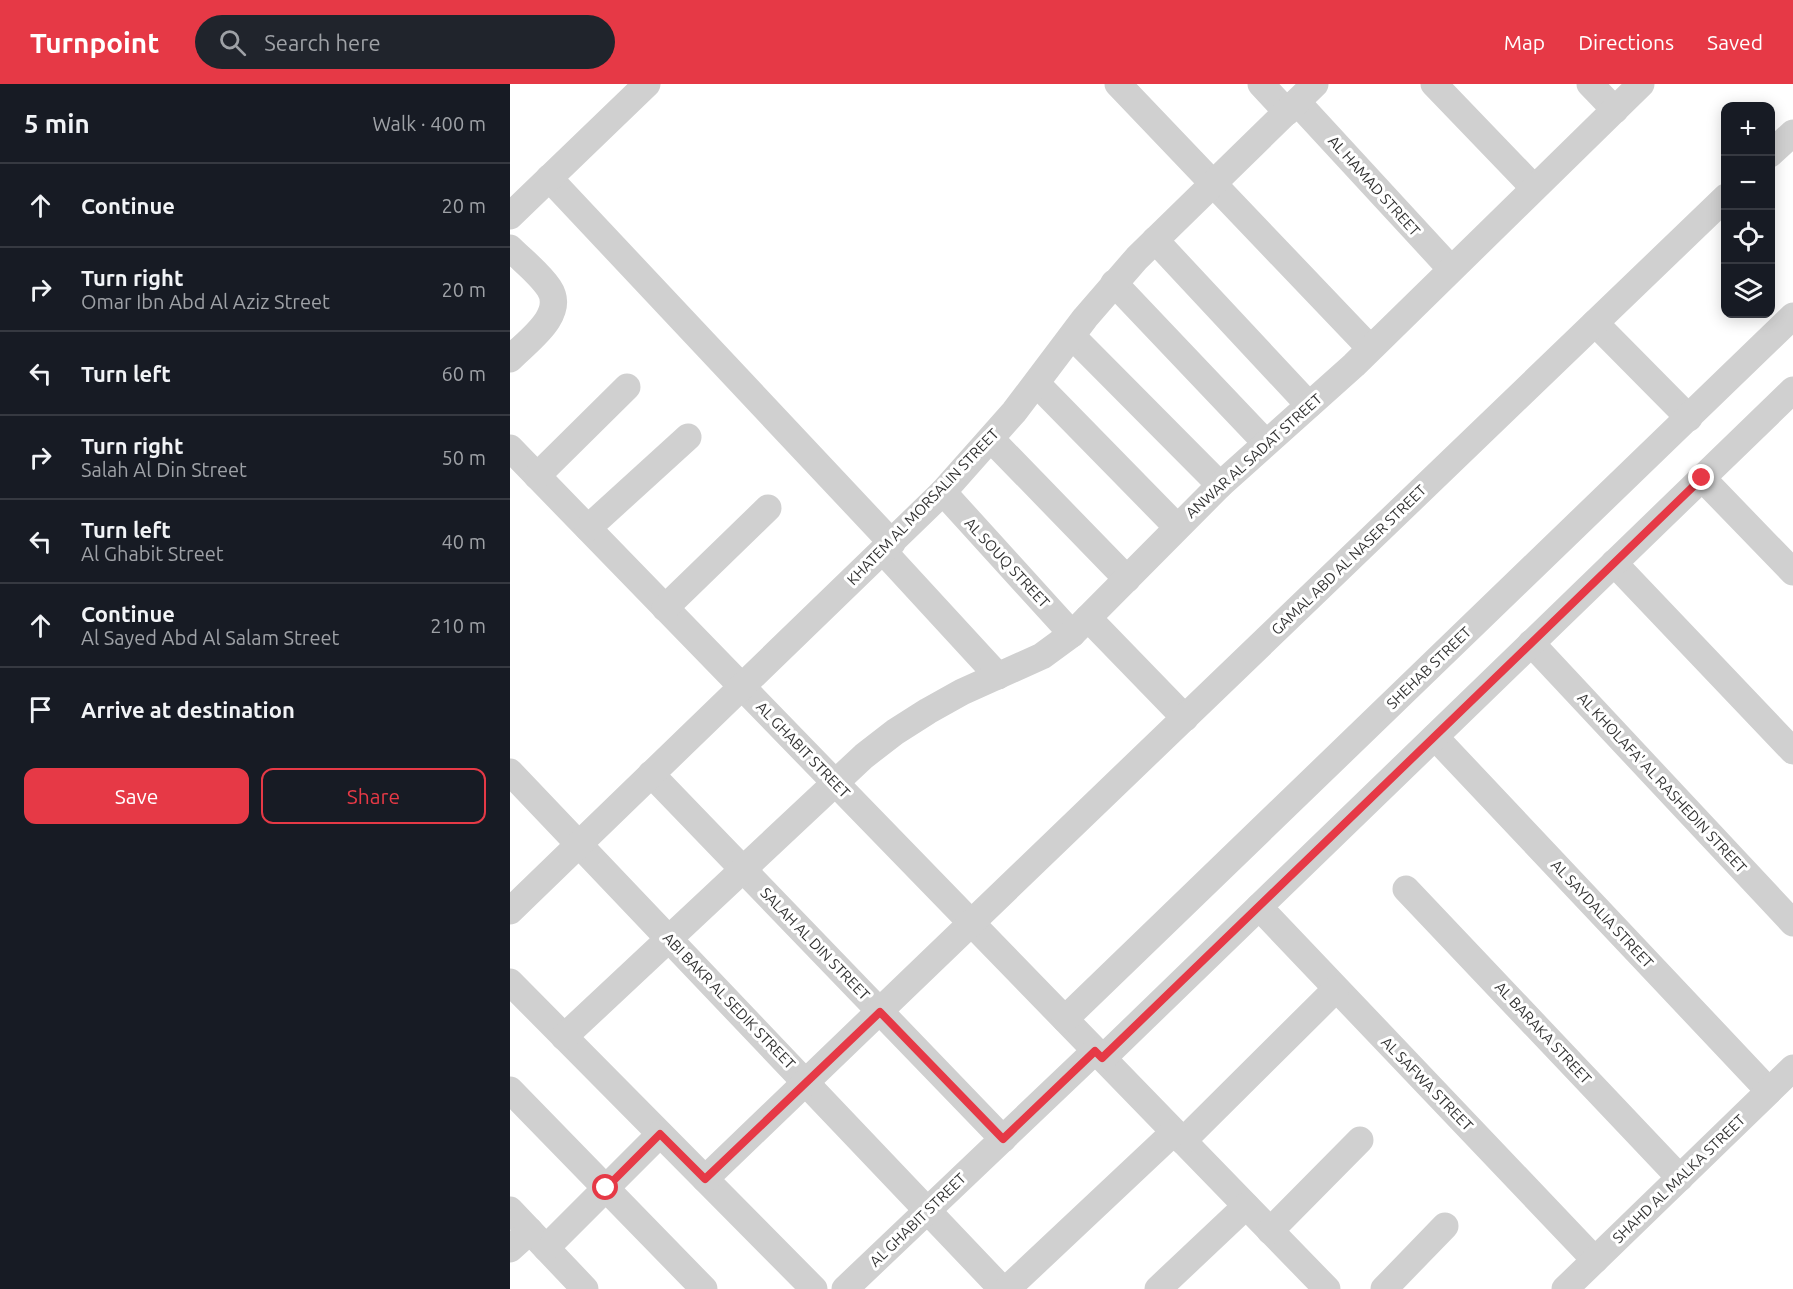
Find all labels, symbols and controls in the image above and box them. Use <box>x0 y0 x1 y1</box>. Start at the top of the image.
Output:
search box <box>195 15 615 69</box>
icon: search <box>216 26 249 59</box>
text: Turnpoint <box>30 27 159 58</box>
text: Search here <box>264 30 381 55</box>
text: Map <box>1504 30 1545 54</box>
text: Directions <box>1578 30 1674 54</box>
text: Saved <box>1707 30 1763 54</box>
map controls <box>1721 102 1775 318</box>
button: + <box>1721 102 1775 156</box>
text: 5 min <box>24 109 90 138</box>
text: Walk · 400 m <box>373 112 486 135</box>
street label: AL HAMAD STREET <box>1325 132 1424 240</box>
button: − <box>1721 156 1775 210</box>
icon: ahead <box>24 189 57 222</box>
text: Continue <box>81 193 175 218</box>
text: 20 m <box>442 194 486 217</box>
button: locate <box>1721 210 1775 264</box>
button: layers <box>1721 264 1775 318</box>
text: Turn right <box>81 265 183 290</box>
icon: right <box>24 273 57 306</box>
text: 20 m <box>442 278 486 301</box>
text: Omar Ibn Abd Al Aziz Street <box>81 290 330 313</box>
icon: left <box>24 357 57 390</box>
text: Turn left <box>81 361 171 386</box>
text: 60 m <box>442 362 486 385</box>
street label: ANWAR AL SADAT STREET <box>1182 390 1326 521</box>
street label: KHATEM AL MORSALIN STREET <box>843 425 1002 588</box>
text: Turn right <box>81 433 183 458</box>
icon: right <box>24 441 57 474</box>
text: 50 m <box>442 446 486 469</box>
text: Salah Al Din Street <box>81 458 247 481</box>
route end <box>1688 464 1714 490</box>
street label: GAMAL ABD AL NASER STREET <box>1268 481 1430 638</box>
street label: AL SOUQ STREET <box>961 514 1054 611</box>
text: Turn left <box>81 517 171 542</box>
icon: left <box>24 525 57 558</box>
text: 40 m <box>442 530 486 553</box>
text: Al Ghabit Street <box>81 542 224 565</box>
text: Continue <box>81 601 175 626</box>
icon: ahead <box>24 609 57 642</box>
text: 210 m <box>430 614 486 637</box>
street label: SHEHAB STREET <box>1383 623 1475 712</box>
text: Al Sayed Abd Al Salam Street <box>81 626 339 649</box>
street label: AL KHOLAFA' AL RASHEDIN STREET <box>1574 689 1751 877</box>
icon: arrive <box>24 693 57 726</box>
text: Arrive at destination <box>81 697 295 722</box>
street label: AL GHABIT STREET <box>753 698 854 802</box>
button: Save <box>24 768 249 824</box>
button: Share <box>261 768 486 824</box>
street label: AL SAYDALIA STREET <box>1548 856 1657 972</box>
street label: SALAH AL DIN STREET <box>757 884 874 1004</box>
street label: ABI BAKR AL SEDIK STREET <box>660 929 799 1073</box>
street label: AL BARAKA STREET <box>1492 978 1595 1088</box>
street label: AL SAFWA STREET <box>1378 1033 1477 1135</box>
street label: SHAHD AL MALKA STREET <box>1609 1110 1749 1246</box>
street label: AL GHABIT STREET <box>866 1169 970 1270</box>
route start <box>592 1174 618 1200</box>

